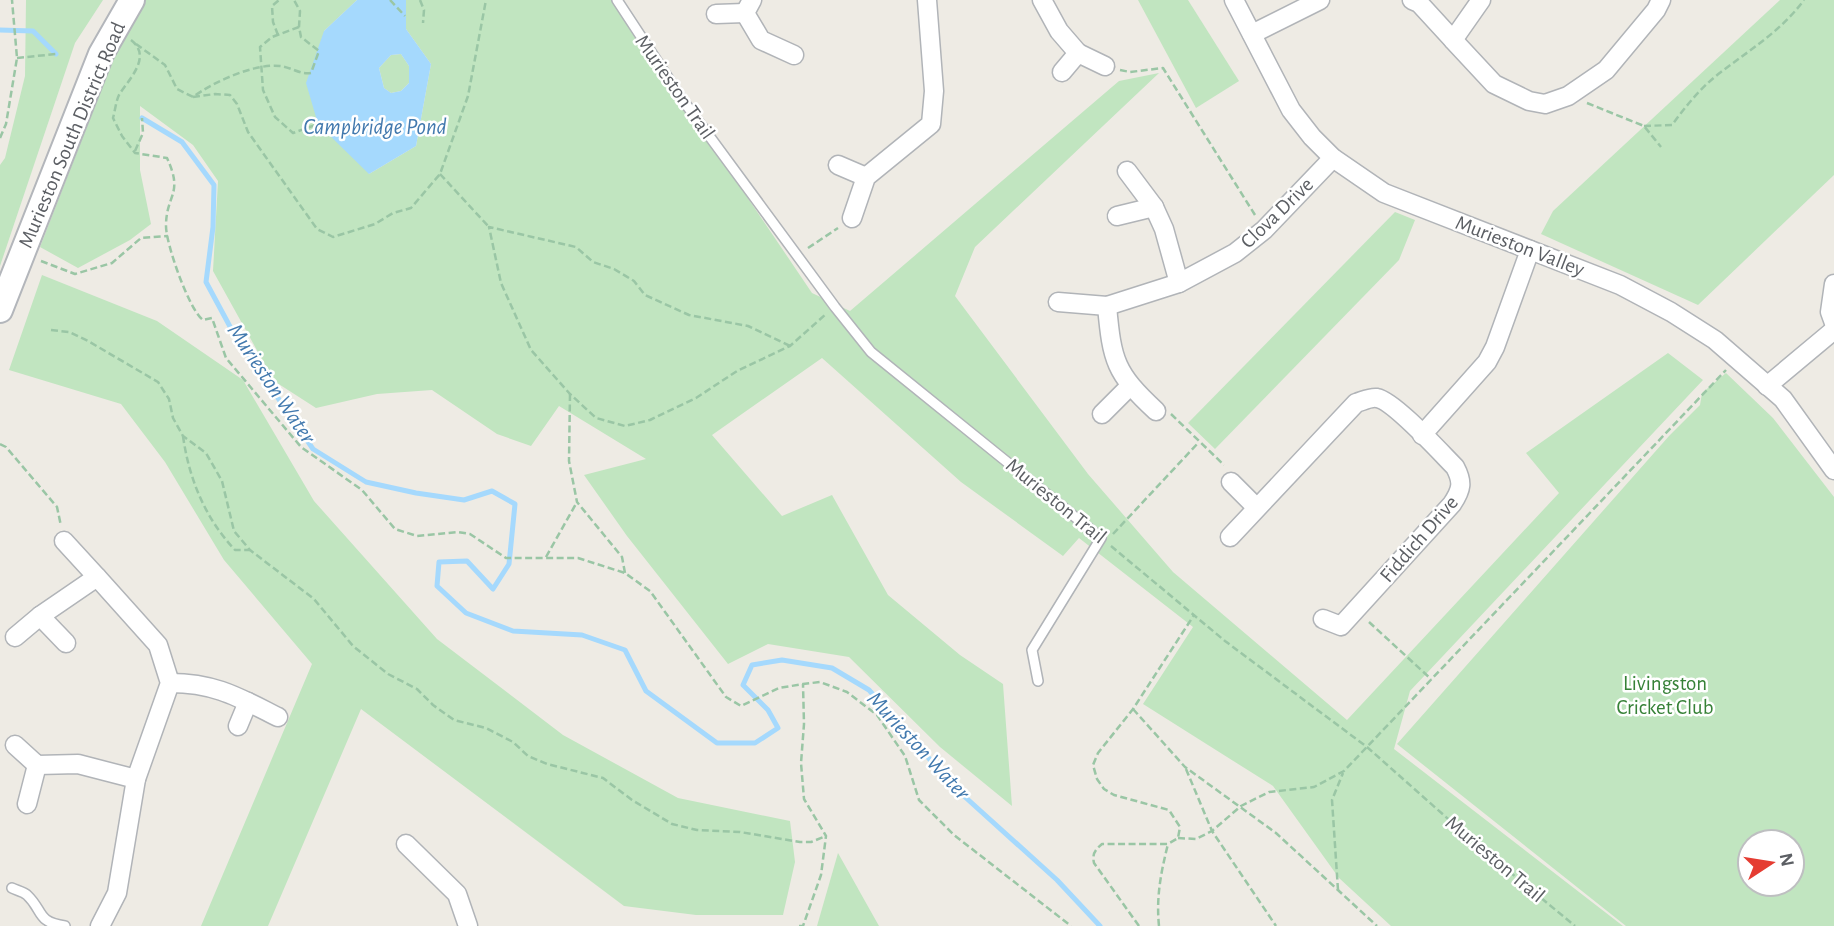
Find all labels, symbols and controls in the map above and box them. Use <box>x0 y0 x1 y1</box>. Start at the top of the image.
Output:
street label: Murieston South District Road <box>15 19 129 251</box>
street label: Murieston Trail <box>631 31 719 143</box>
water label: Campbridge Pond <box>303 116 447 139</box>
street label: Clova Drive <box>1237 174 1317 252</box>
street label: Murieston Valley <box>1453 212 1587 280</box>
water label: Murieston Water <box>223 320 320 448</box>
street label: Murieston Trail <box>1002 454 1110 548</box>
street label: Fiddich Drive <box>1376 492 1462 586</box>
park label: Livingston Cricket Club <box>1616 673 1714 718</box>
water label: Murieston Water <box>862 687 974 805</box>
street label: Murieston Trail <box>1441 812 1549 906</box>
north arrow <box>1736 828 1806 898</box>
text: N <box>1775 851 1797 868</box>

